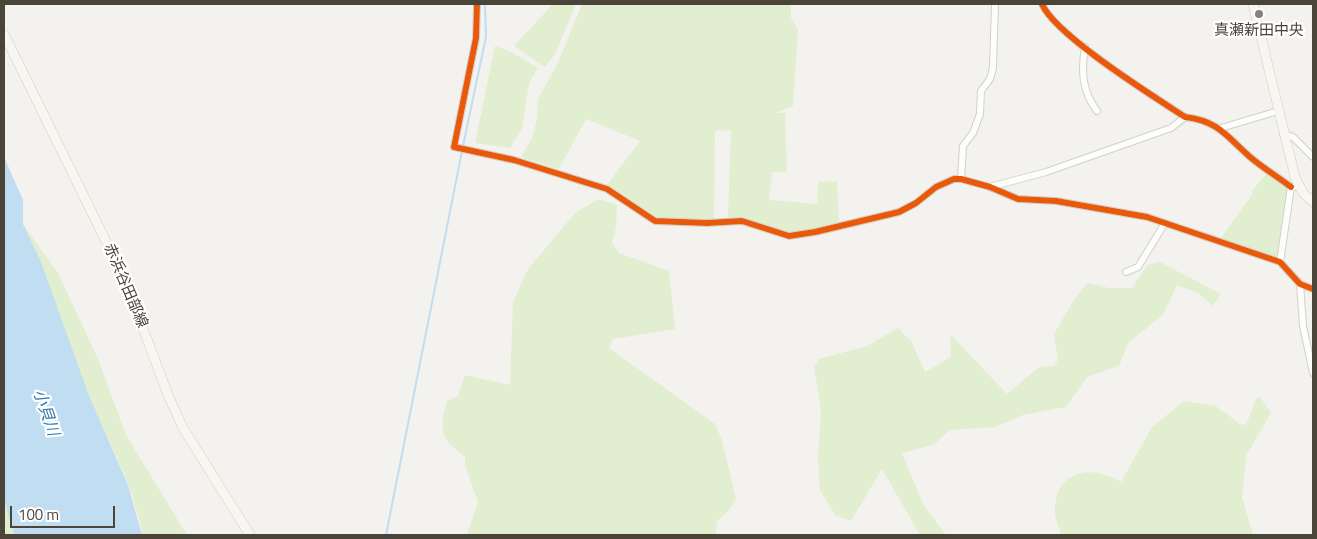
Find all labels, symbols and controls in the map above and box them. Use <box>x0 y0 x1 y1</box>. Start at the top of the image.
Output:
marker: 真瀬新田中央 <box>1253 8 1265 20</box>
place label: 真瀬新田中央 <box>1214 22 1304 40</box>
street label: 赤浜谷田部線 <box>99 241 151 331</box>
water label: 小貝川 <box>28 387 62 439</box>
scale bar <box>12 496 118 528</box>
text: 100 m <box>18 503 59 526</box>

